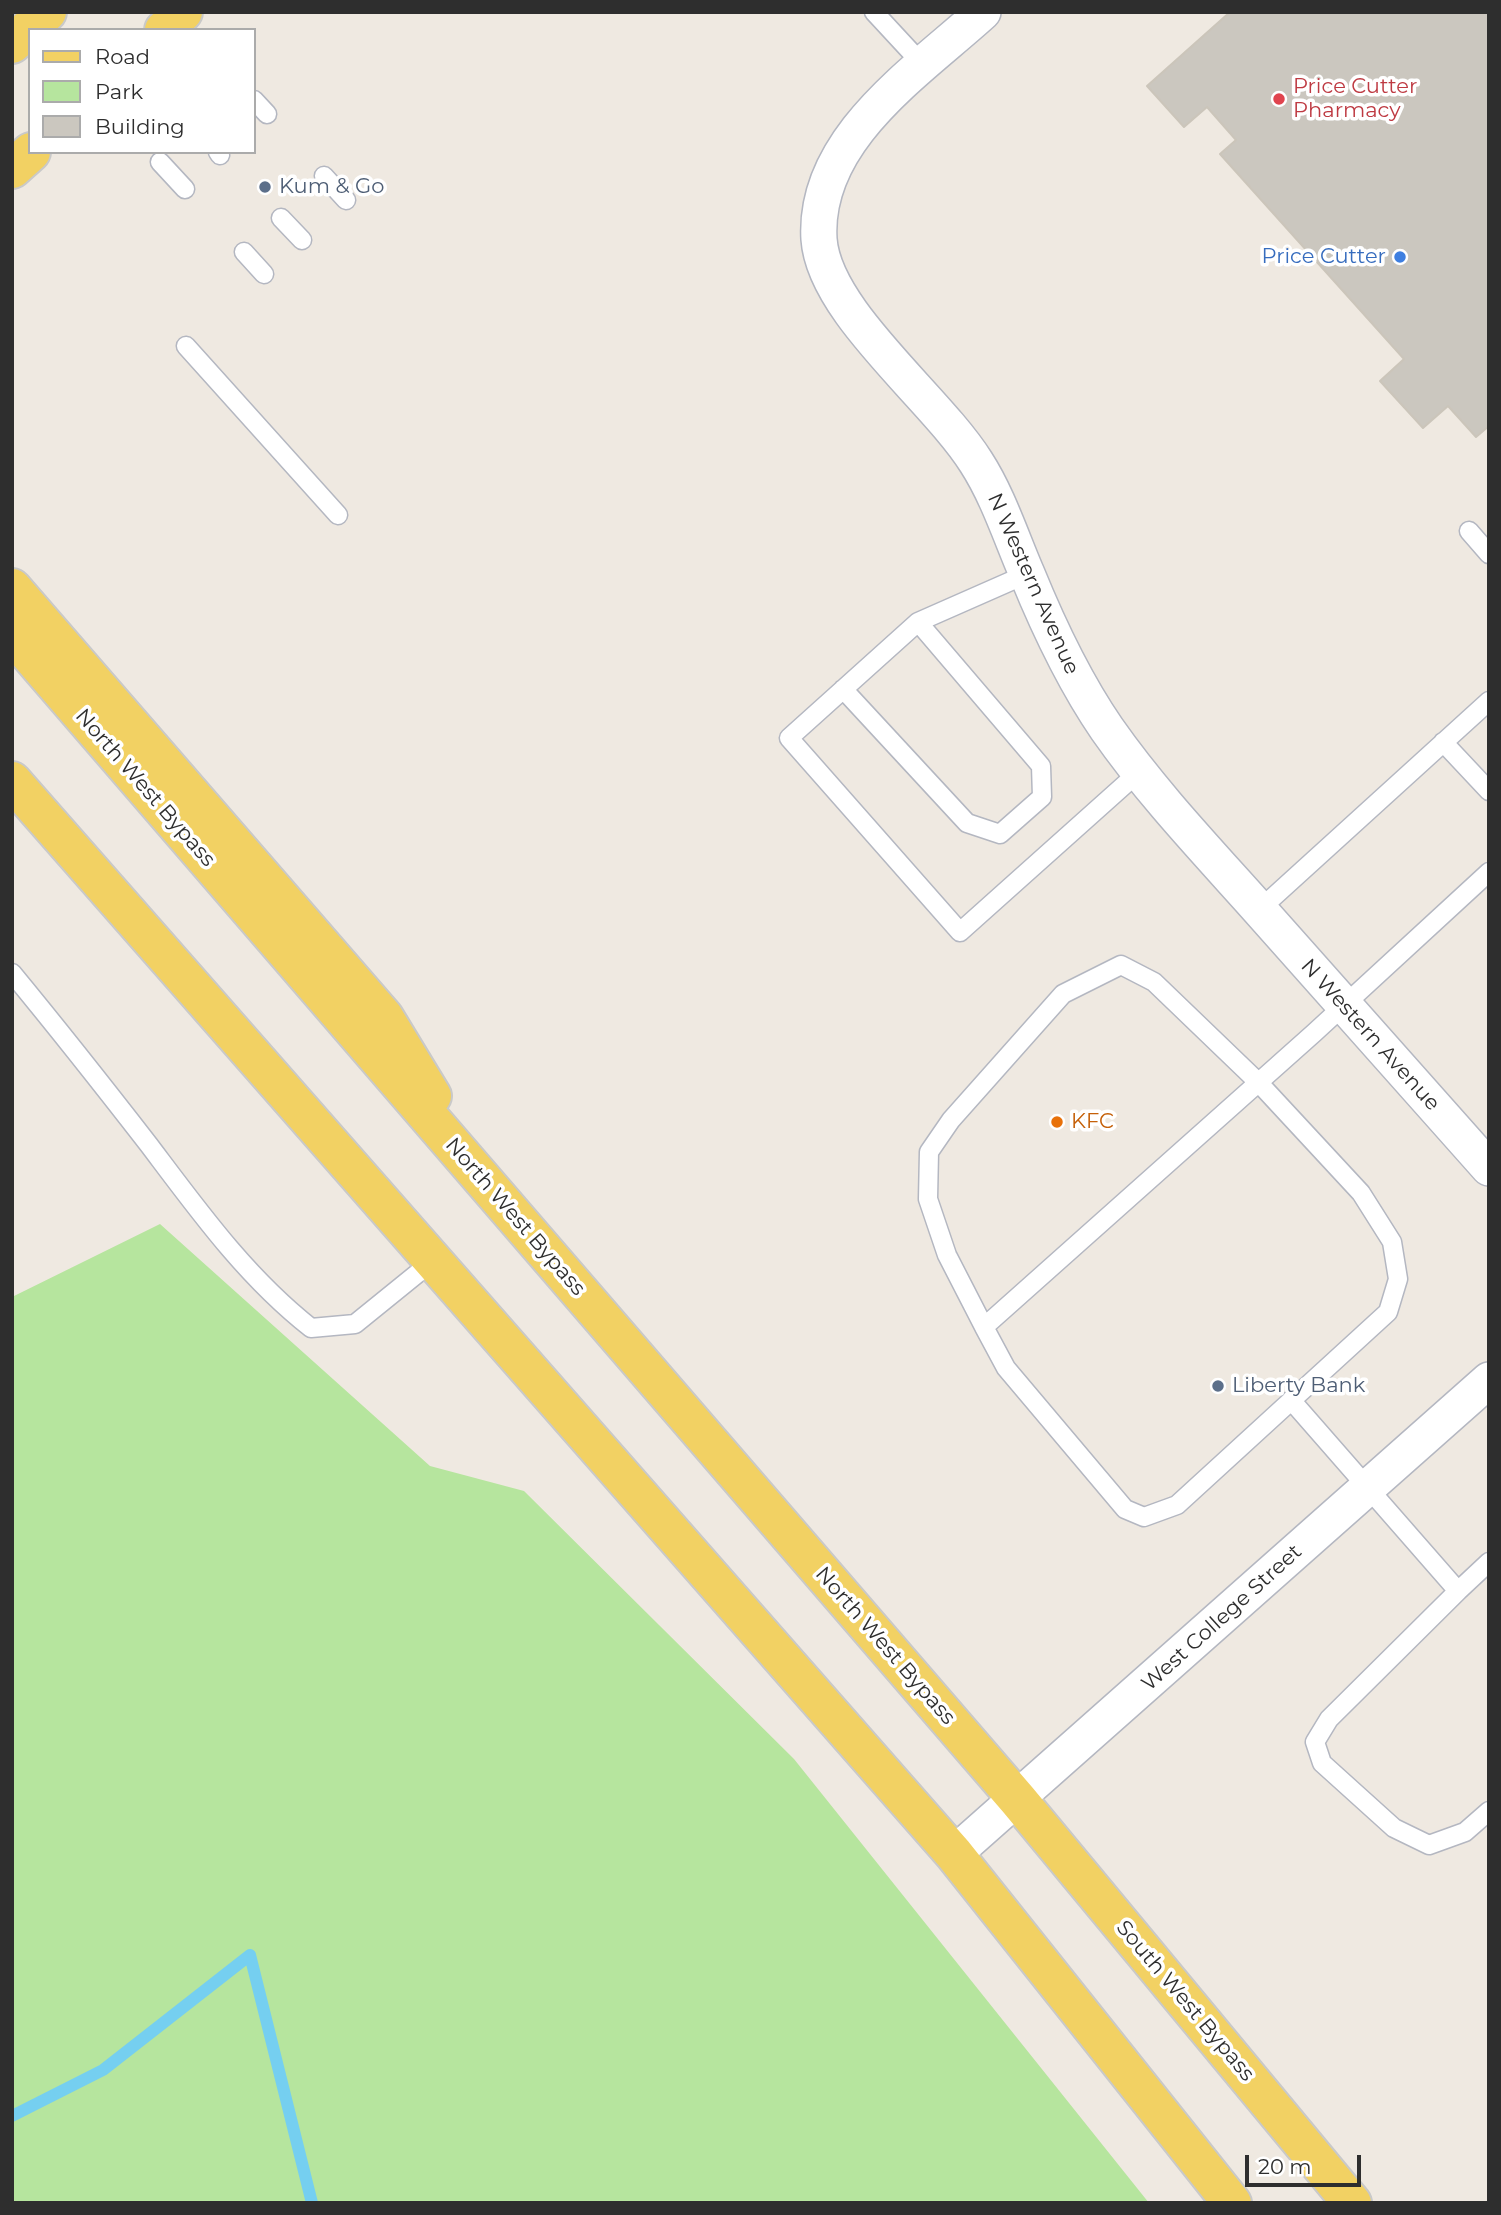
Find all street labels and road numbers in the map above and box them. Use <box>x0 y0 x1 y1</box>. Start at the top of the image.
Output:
street label: N Western Avenue <box>982 489 1084 679</box>
street label: North West Bypass <box>70 704 220 872</box>
street label: N Western Avenue <box>1295 954 1445 1116</box>
street label: North West Bypass <box>440 1133 590 1301</box>
street label: West College Street <box>1137 1539 1307 1697</box>
street label: North West Bypass <box>810 1562 960 1730</box>
street label: South West Bypass <box>1110 1916 1260 2086</box>

